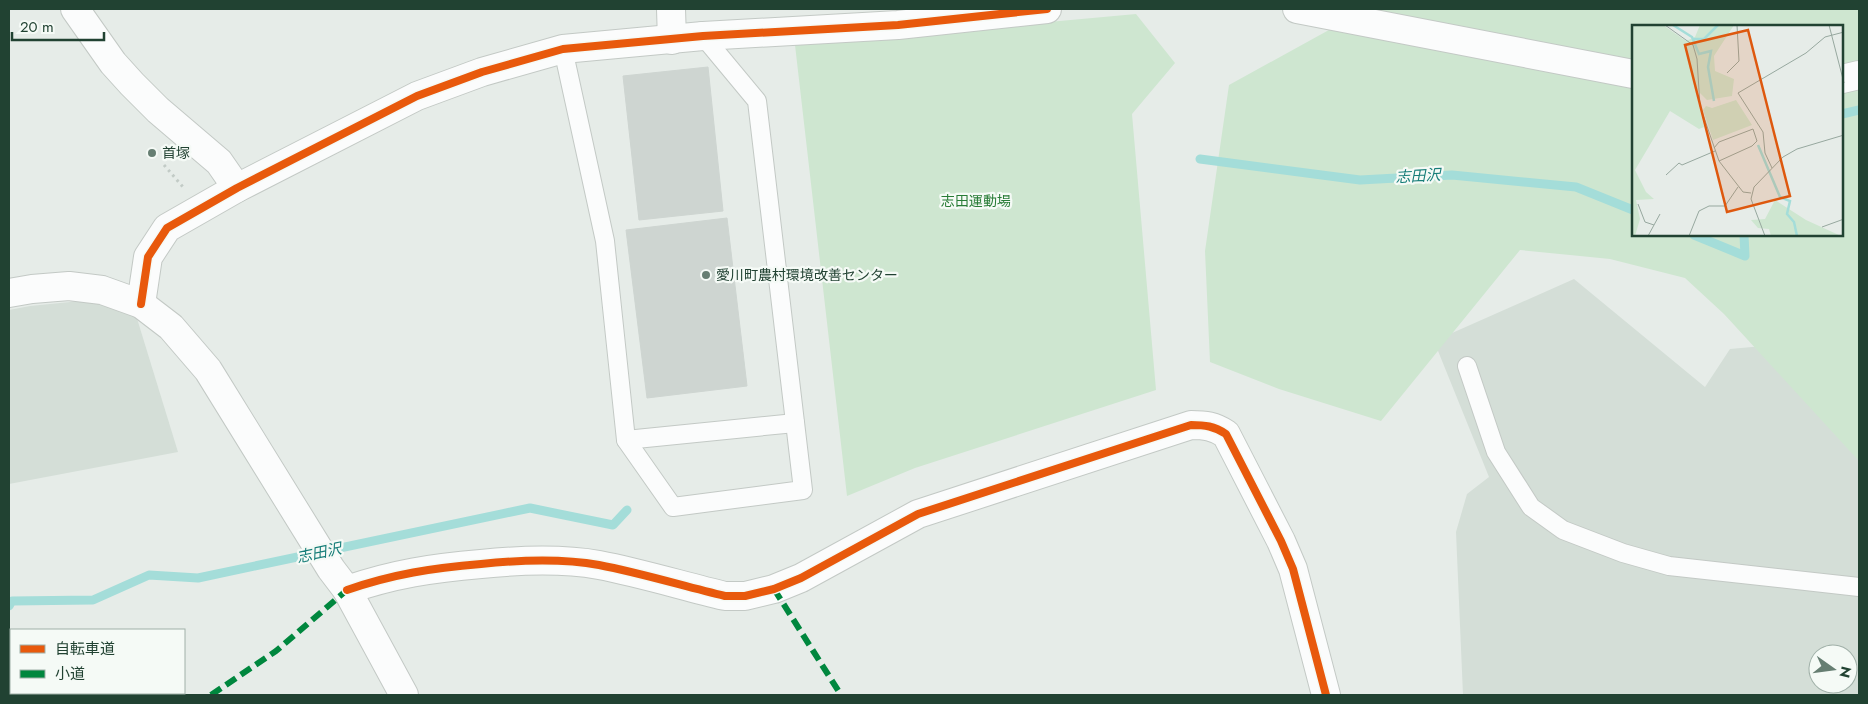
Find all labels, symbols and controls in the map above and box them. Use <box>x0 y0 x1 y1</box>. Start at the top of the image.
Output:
scale bar <box>12 10 105 42</box>
text: 20 m <box>20 16 54 38</box>
inset map <box>1632 25 1843 236</box>
place label: 首塚 <box>162 143 190 163</box>
marker: 首塚 <box>146 147 158 159</box>
water label: 志田沢 <box>1395 164 1443 188</box>
park label: 志田運動場 <box>941 191 1011 211</box>
place label: 愛川町農村環境改善センター <box>716 265 898 285</box>
marker: 愛川町農村環境改善センター <box>700 269 712 281</box>
water label: 志田沢 <box>295 537 345 568</box>
legend <box>10 629 185 694</box>
text: 自転車道 <box>55 638 115 660</box>
north arrow <box>1808 644 1858 694</box>
text: 小道 <box>55 663 85 685</box>
text: N <box>1835 664 1857 680</box>

